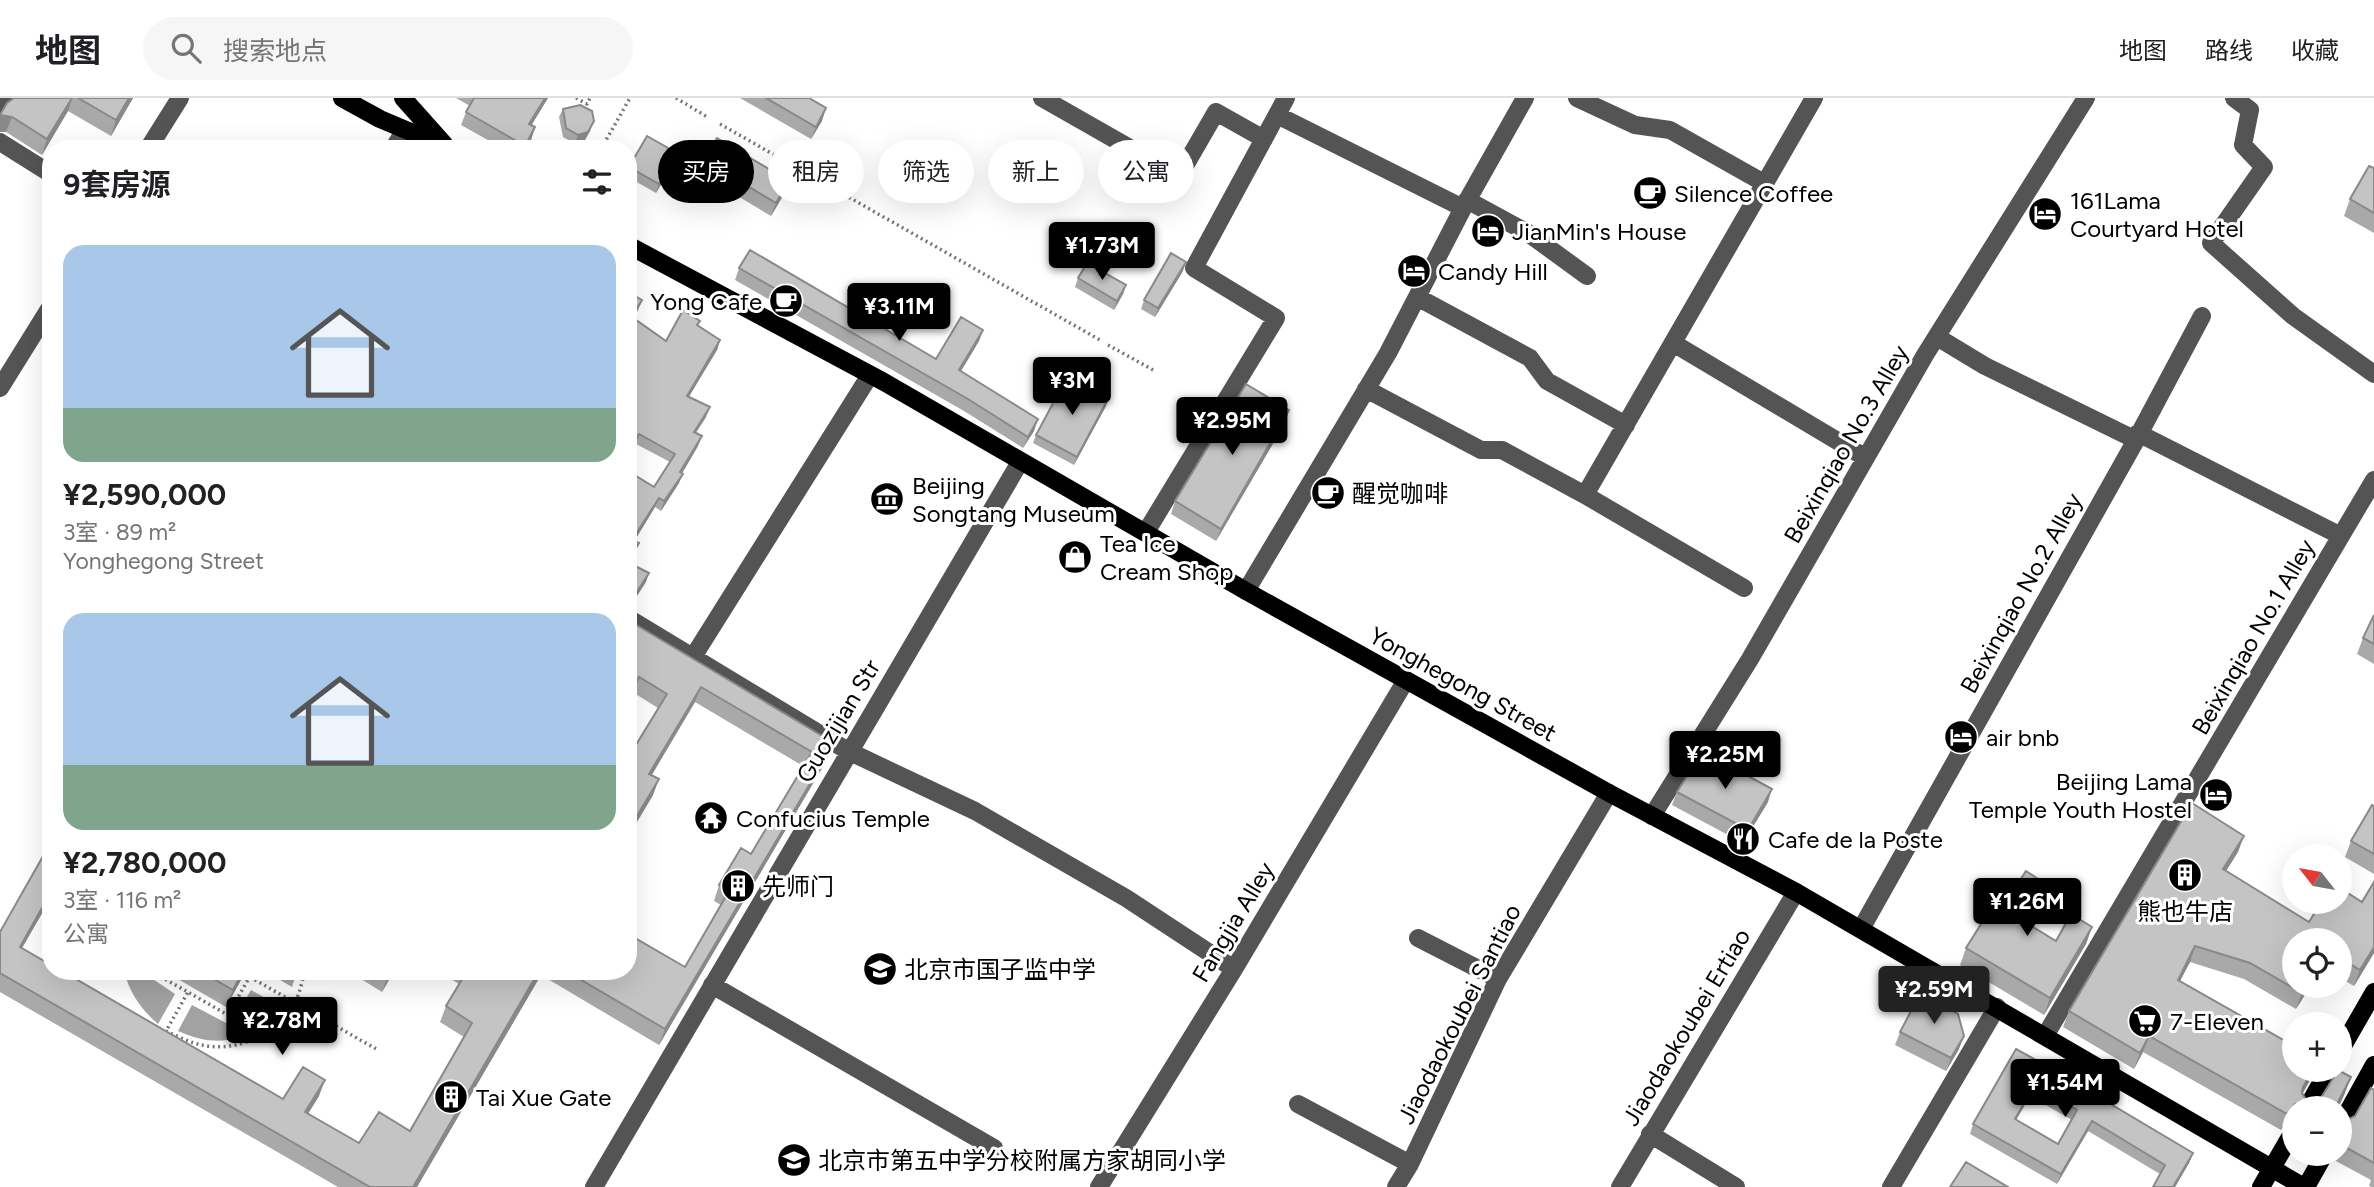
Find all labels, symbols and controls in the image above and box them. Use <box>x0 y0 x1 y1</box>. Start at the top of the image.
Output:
search box <box>143 17 633 80</box>
icon: search <box>167 29 205 67</box>
text: 地图 <box>35 31 101 70</box>
text: 搜索地点 <box>223 35 327 67</box>
text: 地图 <box>2119 36 2167 65</box>
text: 路线 <box>2205 36 2253 65</box>
text: 收藏 <box>2291 36 2339 65</box>
chip: 买房 <box>658 140 754 203</box>
chip: 租房 <box>768 140 864 203</box>
chip: 筛选 <box>878 140 974 203</box>
chip: 新上 <box>988 140 1084 203</box>
chip: 公寓 <box>1098 140 1194 203</box>
icon: filters <box>578 163 616 201</box>
text: 9套房源 <box>63 166 170 203</box>
cafe icon: Silence Coffee <box>1631 174 1669 212</box>
place label: Silence Coffee <box>1674 179 1833 208</box>
place label: 161Lama Courtyard Hotel <box>2070 186 2244 243</box>
hotel icon: 161Lama Courtyard Hotel <box>2026 195 2064 233</box>
hotel icon: JianMin's House <box>1469 212 1507 250</box>
place label: JianMin's House <box>1512 217 1686 246</box>
pin: ¥1.73M <box>1045 222 1159 282</box>
text: ¥1.73M <box>1065 231 1139 259</box>
hotel icon: Candy Hill <box>1395 252 1433 290</box>
place label: Candy Hill <box>1438 257 1548 286</box>
cafe icon: Yong Cafe <box>767 282 805 320</box>
pin: ¥3.11M <box>842 284 956 343</box>
place label: Yong Cafe <box>650 287 762 316</box>
icon: home <box>277 290 403 416</box>
text: ¥3.11M <box>863 292 935 320</box>
street label: Beixinqiao No.3 Alley <box>1777 339 1915 548</box>
pin: ¥3M <box>1038 358 1106 417</box>
text: ¥3M <box>1049 366 1095 394</box>
pin: ¥2.95M <box>1175 398 1289 457</box>
text: ¥2.95M <box>1192 406 1272 434</box>
place label: Beijing Songtang Museum <box>912 471 1115 528</box>
cafe icon: 醒觉咖啡 <box>1309 474 1347 512</box>
text: ¥2,590,000 <box>63 476 226 513</box>
place label: 醒觉咖啡 <box>1352 479 1448 508</box>
museum icon: Beijing Songtang Museum <box>868 480 906 518</box>
street label: Beixinqiao No.2 Alley <box>1954 488 2088 698</box>
text: 3室 · 89 m² <box>63 518 176 546</box>
place label: Tea Ice Cream Shop <box>1100 529 1233 586</box>
street label: Beixinqiao No.1 Alley <box>2185 534 2321 740</box>
shop icon: Tea Ice Cream Shop <box>1056 538 1094 576</box>
text: Yonghegong Street <box>63 547 264 575</box>
street label: Yonghegong Street <box>1364 621 1562 747</box>
street label: Guozijian Str <box>790 654 886 788</box>
icon: home <box>277 658 403 784</box>
hotel icon: air bnb <box>1942 718 1980 756</box>
place label: air bnb <box>1986 723 2059 752</box>
pin: ¥2.25M <box>1668 732 1782 791</box>
text: ¥2.25M <box>1685 740 1765 768</box>
place label: Beijing Lama Temple Youth Hostel <box>1969 767 2192 824</box>
hotel icon: Beijing Lama Temple Youth Hostel <box>2197 776 2235 814</box>
temple icon: Confucius Temple <box>692 799 730 837</box>
place label: Confucius Temple <box>736 804 930 833</box>
restaurant icon: Cafe de la Poste <box>1724 820 1762 858</box>
place label: Cafe de la Poste <box>1768 825 1943 854</box>
text: ¥2,780,000 <box>63 844 226 881</box>
north arrow <box>2282 844 2352 914</box>
map controls <box>2282 844 2352 1166</box>
street label: Fangjia Alley <box>1186 856 1280 987</box>
building icon: 熊也牛店 <box>2166 856 2204 894</box>
building icon: 先师门 <box>719 867 757 905</box>
place label: 先师门 <box>762 872 834 901</box>
pin: ¥1.26M <box>1970 878 2084 938</box>
text: 3室 · 116 m² <box>63 886 181 914</box>
text: ¥1.26M <box>1989 887 2065 915</box>
place label: 熊也牛店 <box>2137 897 2233 926</box>
street label: Jiaodaokoubei Santiao <box>1391 899 1527 1129</box>
text: 公寓 <box>63 920 109 948</box>
street label: Jiaodaokoubei Ertiao <box>1616 923 1756 1131</box>
button: locate <box>2282 928 2352 998</box>
school or university icon: 北京市国子监中学 <box>861 950 899 988</box>
place label: 北京市国子监中学 <box>904 955 1096 984</box>
pin: ¥2.59M <box>1877 967 1991 1026</box>
text: ¥2.59M <box>1894 975 1974 1003</box>
pin: ¥2.78M <box>225 998 339 1057</box>
supermarket icon: 7-Eleven <box>2126 1002 2164 1040</box>
text: ¥2.78M <box>242 1006 322 1034</box>
place label: 7-Eleven <box>2170 1007 2264 1036</box>
button: + <box>2282 1012 2352 1082</box>
pin: ¥1.54M <box>2008 1060 2122 1119</box>
text: ¥1.54M <box>2027 1068 2103 1096</box>
building icon: Tai Xue Gate <box>432 1078 470 1116</box>
place label: Tai Xue Gate <box>476 1083 611 1112</box>
button: − <box>2282 1096 2352 1166</box>
school or university icon: 北京市第五中学分校附属方家胡同小学 <box>775 1141 813 1179</box>
place label: 北京市第五中学分校附属方家胡同小学 <box>818 1146 1226 1175</box>

